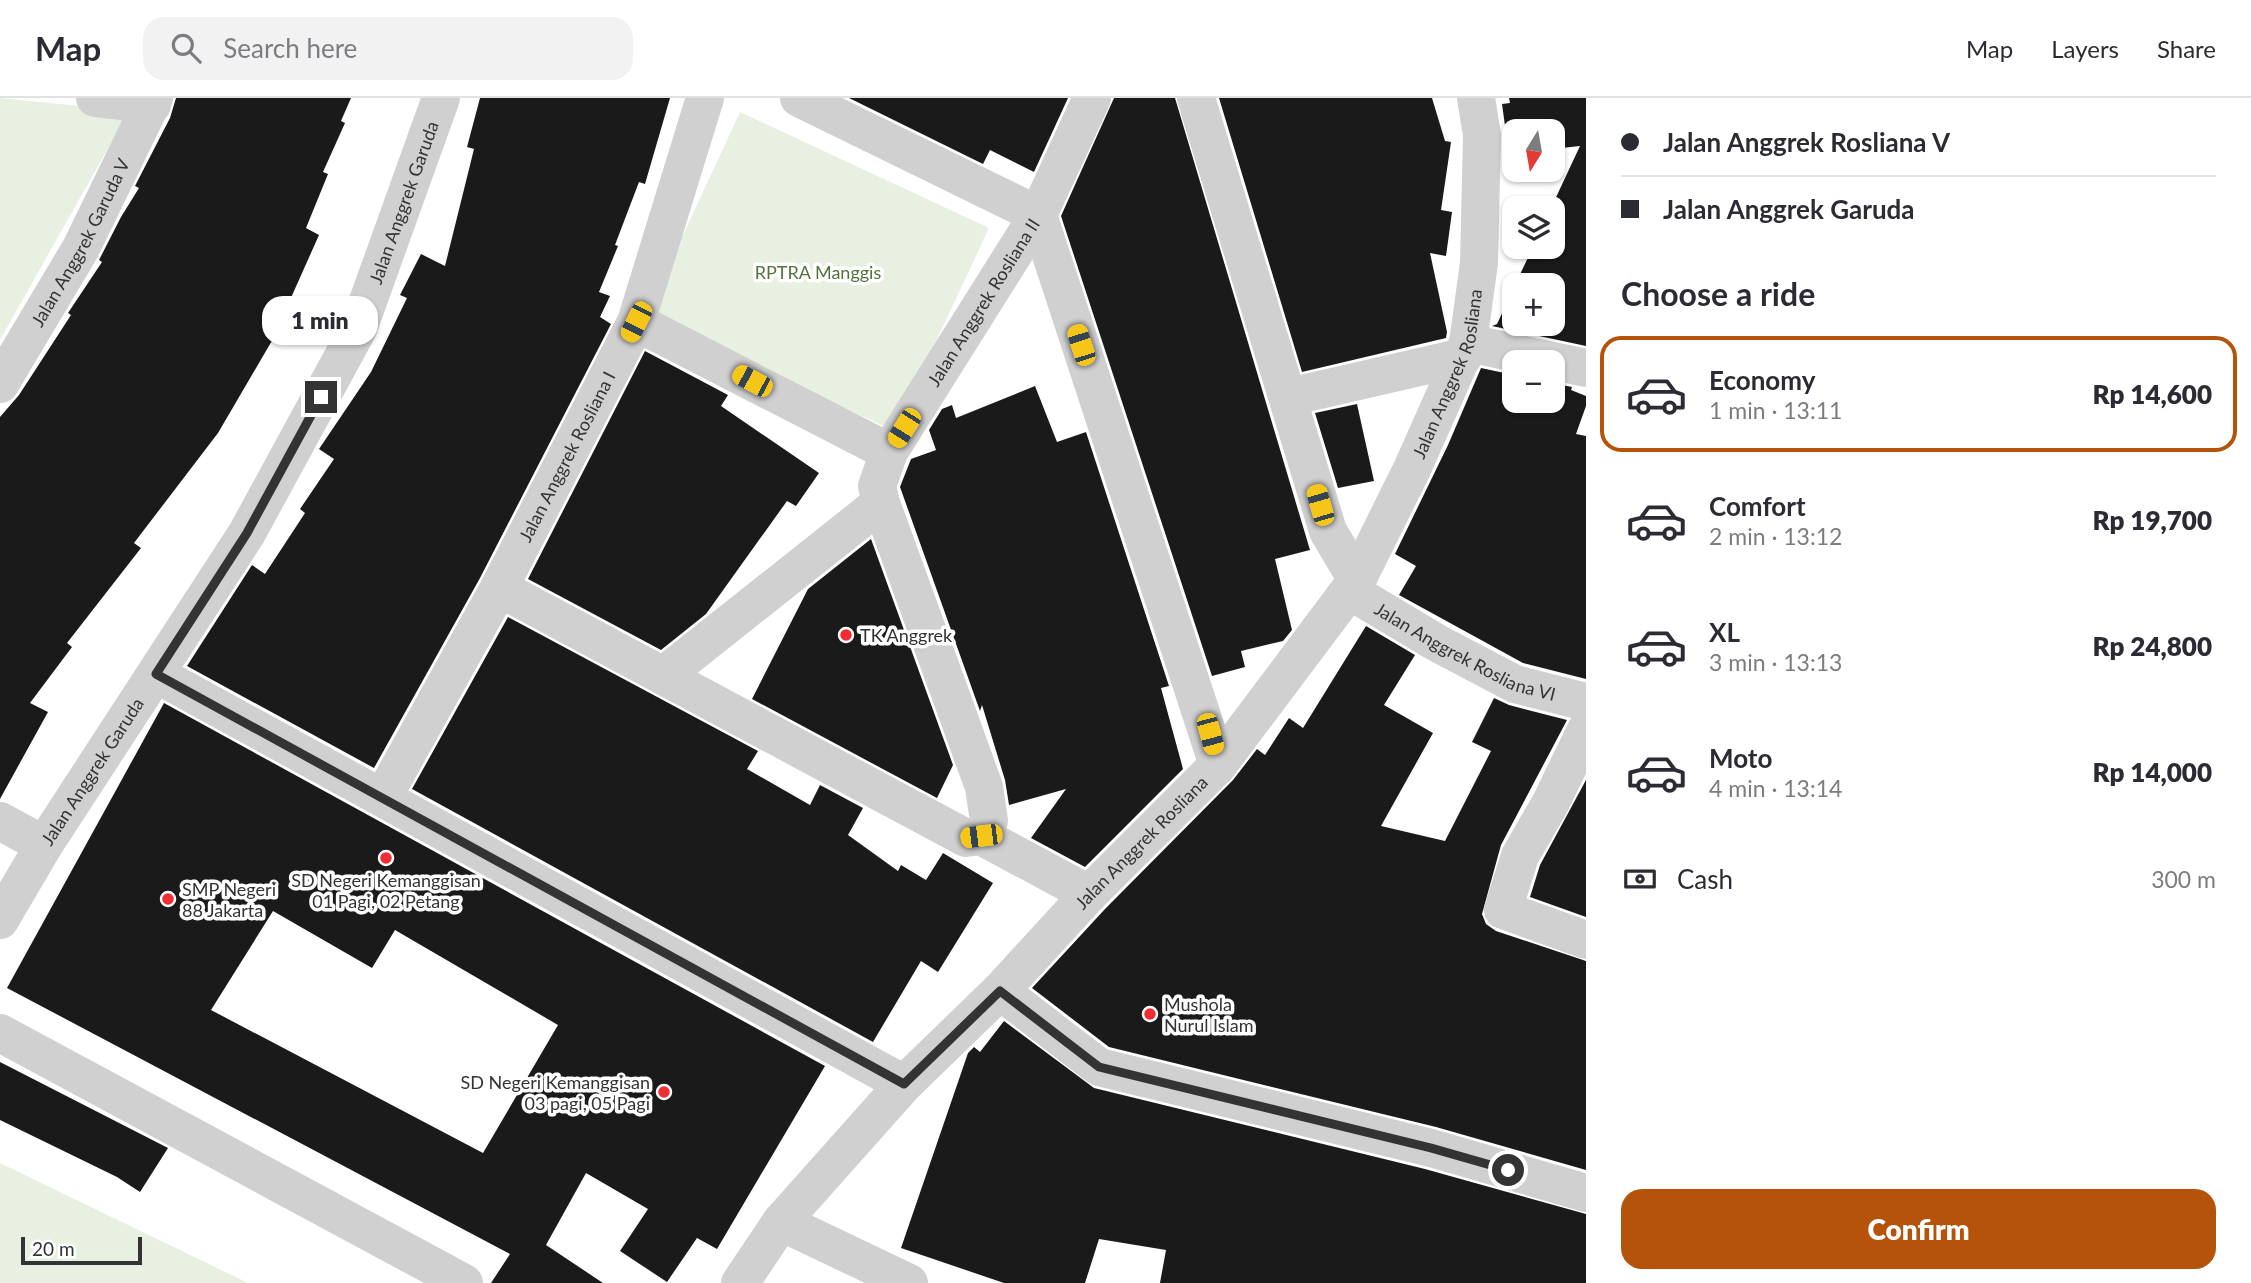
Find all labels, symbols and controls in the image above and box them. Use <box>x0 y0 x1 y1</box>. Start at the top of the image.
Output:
search box <box>143 17 633 80</box>
text: Map <box>35 28 101 68</box>
icon: search <box>167 29 205 67</box>
text: Search here <box>223 32 357 64</box>
text: Map <box>1966 34 2013 63</box>
text: Layers <box>2051 34 2119 63</box>
text: Share <box>2157 34 2216 63</box>
street label: Jalan Anggrek Garuda <box>364 118 443 287</box>
north arrow <box>1502 119 1564 182</box>
map controls <box>1502 119 1565 413</box>
text: Jalan Anggrek Rosliana V <box>1663 126 1950 158</box>
street label: Jalan Anggrek Garuda V <box>26 154 134 330</box>
text: Jalan Anggrek Garuda <box>1663 193 1915 225</box>
button: layers <box>1502 196 1565 259</box>
street label: Jalan Anggrek Rosliana II <box>922 214 1044 390</box>
park label: RPTRA Manggis <box>755 261 881 283</box>
button: + <box>1502 273 1565 336</box>
text: Choose a ride <box>1621 274 1815 313</box>
street label: Jalan Anggrek Rosliana <box>1407 288 1486 462</box>
callout: 1 min <box>263 296 379 344</box>
car <box>618 299 655 345</box>
text: 1 min <box>291 306 349 334</box>
car <box>1065 322 1098 368</box>
button: − <box>1502 350 1565 413</box>
car <box>729 362 776 400</box>
icon: car <box>1625 363 1688 426</box>
text: Economy <box>1709 364 1815 396</box>
street label: Jalan Anggrek Rosliana I <box>514 368 620 545</box>
text: Rp 14,600 <box>2092 378 2212 410</box>
route end <box>305 381 337 413</box>
text: 1 min · 13:11 <box>1709 396 1842 424</box>
car <box>884 405 925 451</box>
car <box>1305 482 1336 528</box>
icon: car <box>1625 489 1688 552</box>
text: Comfort <box>1709 490 1806 522</box>
text: Rp 19,700 <box>2092 504 2212 536</box>
text: 2 min · 13:12 <box>1709 522 1842 550</box>
street label: Jalan Anggrek Rosliana VI <box>1371 597 1558 705</box>
icon: car <box>1625 615 1688 678</box>
text: XL <box>1709 616 1740 648</box>
place label: TK Anggrek <box>860 624 953 646</box>
marker: TK Anggrek <box>838 627 854 643</box>
text: Rp 24,800 <box>2092 630 2212 662</box>
text: 3 min · 13:13 <box>1709 648 1842 676</box>
street label: Jalan Anggrek Garuda <box>36 693 148 849</box>
car <box>1195 711 1226 757</box>
icon: car <box>1625 741 1688 804</box>
text: Moto <box>1709 742 1772 774</box>
text: Rp 14,000 <box>2092 756 2212 788</box>
street label: Jalan Anggrek Rosliana <box>1070 771 1212 913</box>
text: 4 min · 13:14 <box>1709 774 1842 802</box>
car <box>959 823 1004 849</box>
marker: SD Negeri Kemanggisan 01 Pagi, 02 Petang <box>378 850 394 866</box>
icon: cash <box>1621 860 1659 898</box>
text: Cash <box>1677 863 1733 895</box>
text: 300 m <box>2151 865 2216 893</box>
place label: SD Negeri Kemanggisan 01 Pagi, 02 Petang <box>291 869 481 912</box>
place label: SMP Negeri 88 Jakarta <box>182 878 276 921</box>
marker: SMP Negeri 88 Jakarta <box>160 891 176 907</box>
place label: Mushola Nurul Islam <box>1164 993 1254 1036</box>
marker: Mushola Nurul Islam <box>1142 1006 1158 1022</box>
place label: SD Negeri Kemanggisan 03 pagi, 05 Pagi <box>460 1071 650 1114</box>
marker: SD Negeri Kemanggisan 03 pagi, 05 Pagi <box>656 1084 672 1100</box>
route start <box>1492 1154 1524 1186</box>
button: Confirm <box>1621 1189 2216 1269</box>
scale bar <box>21 1234 142 1266</box>
text: 20 m <box>32 1237 75 1260</box>

